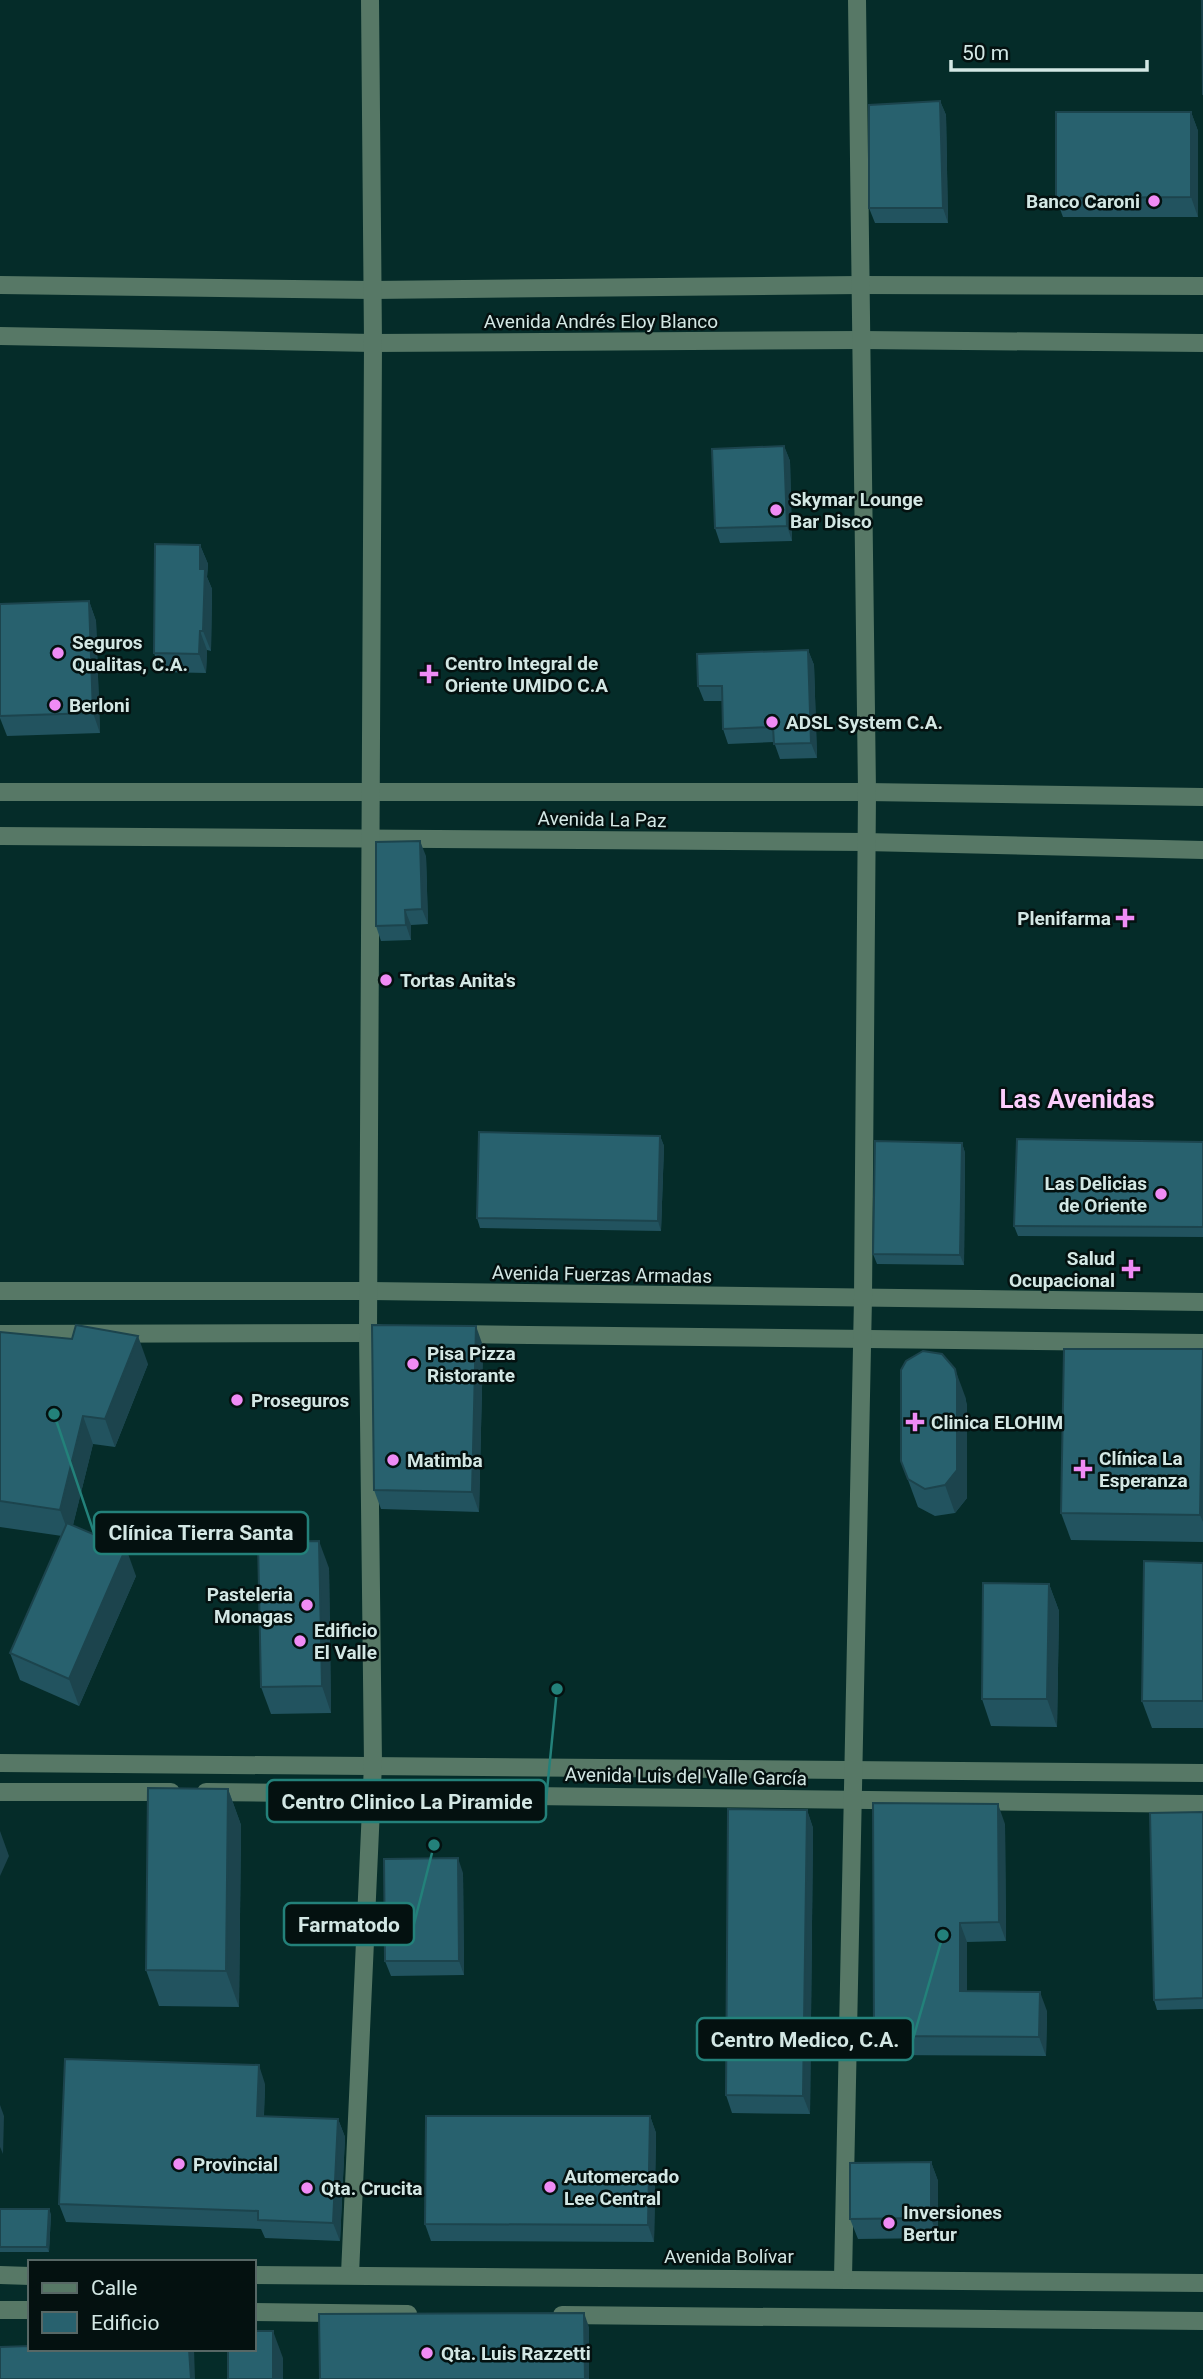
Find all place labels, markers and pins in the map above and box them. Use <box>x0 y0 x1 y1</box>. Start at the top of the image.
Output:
place label: Banco Caroni <box>1026 190 1140 213</box>
marker: Banco Caroni <box>1146 193 1162 209</box>
place label: Skymar Lounge Bar Disco <box>790 488 923 533</box>
marker: Skymar Lounge Bar Disco <box>768 502 784 518</box>
place label: Seguros Qualitas, C.A. <box>72 631 188 676</box>
marker: Seguros Qualitas, C.A. <box>50 645 66 661</box>
place label: Centro Integral de Oriente UMIDO C.A <box>445 652 608 697</box>
marker: Centro Integral de Oriente UMIDO C.A <box>419 664 439 684</box>
place label: Berloni <box>69 694 130 717</box>
marker: Berloni <box>47 697 63 713</box>
place label: ADSL System C.A. <box>786 711 943 734</box>
marker: ADSL System C.A. <box>764 714 780 730</box>
place label: Plenifarma <box>1017 907 1111 930</box>
marker: Plenifarma <box>1117 910 1133 926</box>
place label: Tortas Anita's <box>400 969 516 992</box>
marker: Tortas Anita's <box>378 972 394 988</box>
place label: Las Delicias de Oriente <box>1045 1172 1147 1217</box>
marker: Las Delicias de Oriente <box>1153 1186 1169 1202</box>
place label: Salud Ocupacional <box>1009 1247 1115 1292</box>
marker: Salud Ocupacional <box>1121 1259 1141 1279</box>
place label: Pisa Pizza Ristorante <box>427 1342 516 1387</box>
marker: Pisa Pizza Ristorante <box>405 1356 421 1372</box>
place label: Proseguros <box>251 1389 350 1412</box>
marker: Proseguros <box>229 1392 245 1408</box>
place label: Clinica ELOHIM <box>931 1411 1063 1434</box>
marker: Clinica ELOHIM <box>905 1412 925 1432</box>
place label: Clínica La Esperanza <box>1099 1447 1188 1492</box>
place label: Matimba <box>407 1449 483 1472</box>
marker: Matimba <box>385 1452 401 1468</box>
marker: Clínica La Esperanza <box>1073 1459 1093 1479</box>
callout: Clínica Tierra Santa <box>94 1512 308 1554</box>
place label: Pasteleria Monagas <box>207 1583 293 1628</box>
marker: Pasteleria Monagas <box>299 1597 315 1613</box>
place label: Edificio El Valle <box>314 1619 378 1664</box>
marker: Edificio El Valle <box>292 1633 308 1649</box>
callout: Centro Clinico La Piramide <box>267 1780 546 1822</box>
callout: Farmatodo <box>284 1903 414 1945</box>
callout: Centro Medico, C.A. <box>697 2018 913 2060</box>
place label: Provincial <box>193 2153 278 2176</box>
marker: Provincial <box>171 2156 187 2172</box>
place label: Automercado Lee Central <box>564 2165 679 2210</box>
place label: Qta. Crucita <box>321 2177 423 2200</box>
marker: Automercado Lee Central <box>542 2179 558 2195</box>
marker: Qta. Crucita <box>299 2180 315 2196</box>
place label: Inversiones Bertur <box>903 2201 1002 2246</box>
marker: Inversiones Bertur <box>881 2215 897 2231</box>
place label: Qta. Luis Razzetti <box>441 2342 591 2365</box>
marker: Qta. Luis Razzetti <box>419 2345 435 2361</box>

